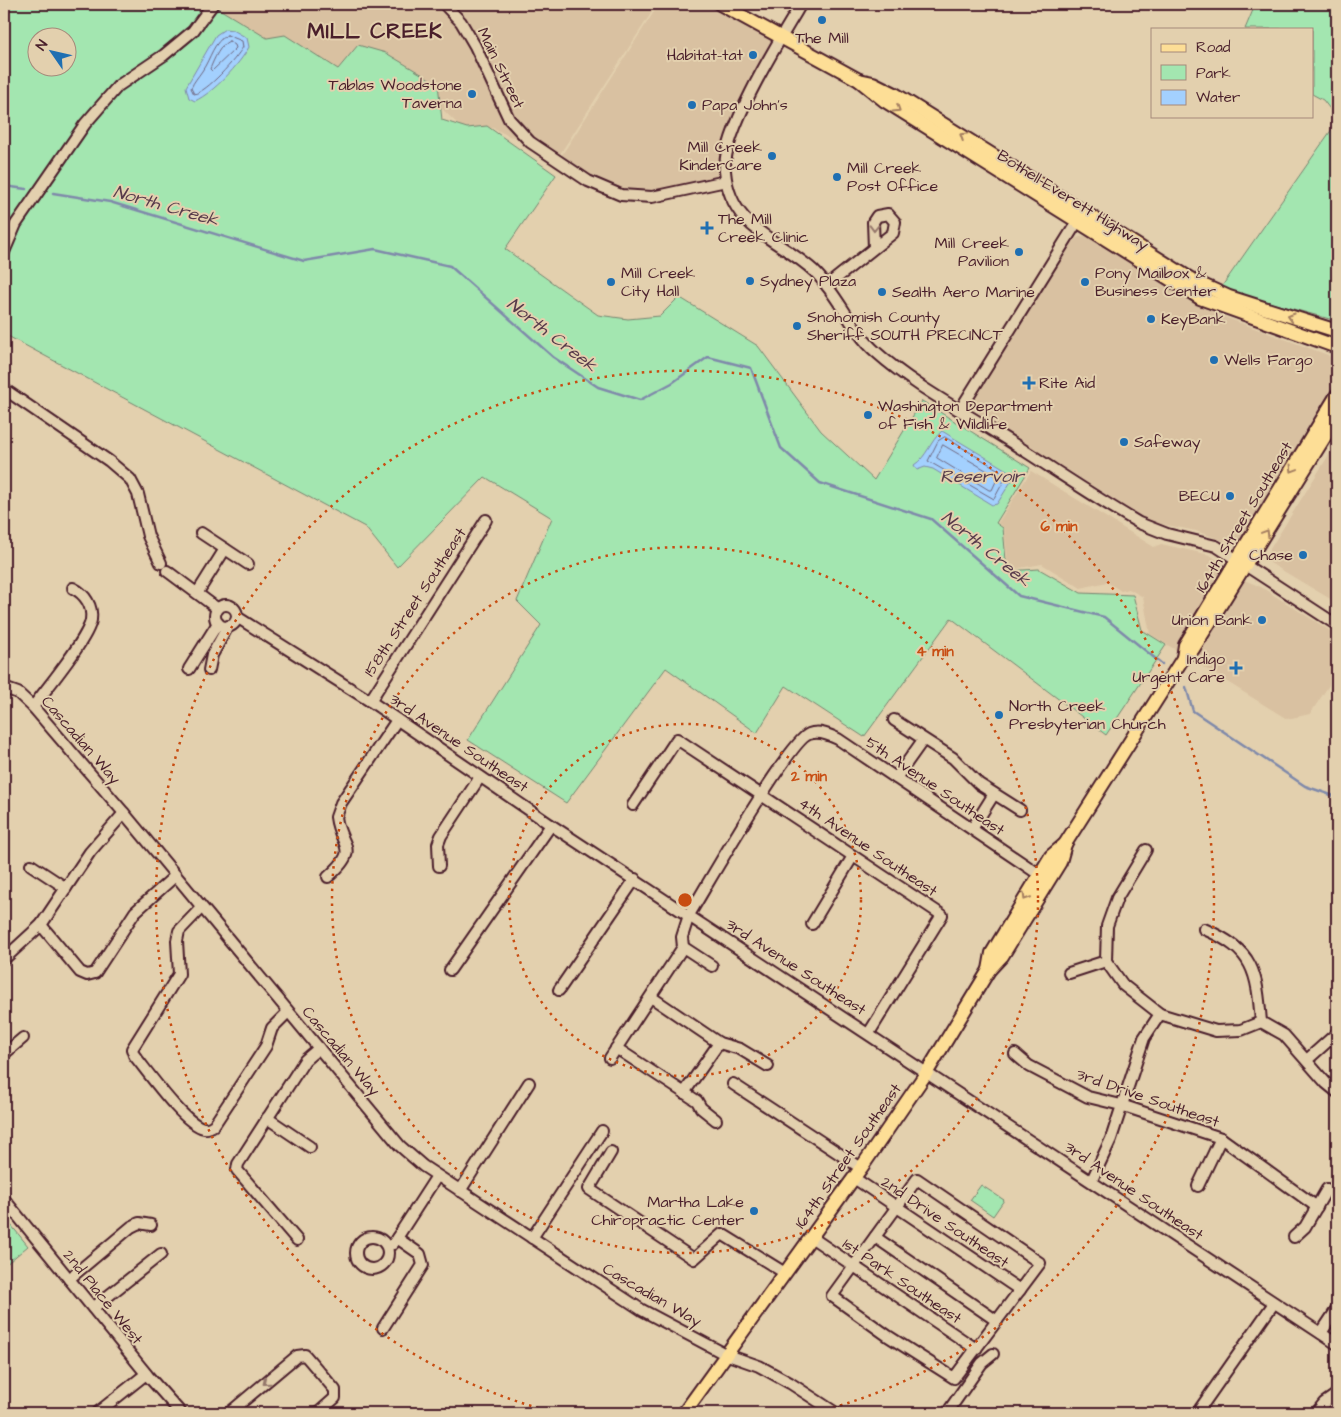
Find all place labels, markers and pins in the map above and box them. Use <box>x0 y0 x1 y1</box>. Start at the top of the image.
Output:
marker: The Mill <box>816 14 828 26</box>
place label: The Mill <box>795 27 849 49</box>
place label: Habitat-tat <box>667 44 744 66</box>
marker: Habitat-tat <box>747 49 759 61</box>
place label: Tablas Woodstone Taverna <box>328 74 462 114</box>
marker: Tablas Woodstone Taverna <box>466 88 478 100</box>
place label: Papa John's <box>702 94 788 116</box>
marker: Papa John's <box>686 99 698 111</box>
place label: Mill Creek KinderCare <box>679 136 762 176</box>
marker: Mill Creek KinderCare <box>766 150 778 162</box>
place label: Mill Creek Post Office <box>847 157 938 197</box>
marker: Mill Creek Post Office <box>831 171 843 183</box>
place label: The Mill Creek Clinic <box>718 208 809 248</box>
marker: The Mill Creek Clinic <box>700 221 714 235</box>
place label: Mill Creek Pavilion <box>935 232 1009 272</box>
marker: Mill Creek Pavilion <box>1013 246 1025 258</box>
place label: Mill Creek City Hall <box>621 262 696 303</box>
place label: Pony Mailbox & Business Center <box>1095 262 1216 302</box>
place label: Sydney Plaza <box>760 270 856 293</box>
marker: Sydney Plaza <box>744 275 756 287</box>
marker: Mill Creek City Hall <box>605 276 617 288</box>
marker: Pony Mailbox & Business Center <box>1079 276 1091 288</box>
place label: Sealth Aero Marine <box>892 281 1035 303</box>
marker: Sealth Aero Marine <box>876 286 888 298</box>
place label: Snohomish County Sheriff SOUTH PRECINCT <box>807 306 1003 346</box>
place label: KeyBank <box>1161 308 1226 331</box>
marker: KeyBank <box>1145 313 1157 325</box>
marker: Snohomish County Sheriff SOUTH PRECINCT <box>791 320 803 332</box>
place label: Wells Fargo <box>1224 349 1312 372</box>
marker: Wells Fargo <box>1208 354 1220 366</box>
place label: Rite Aid <box>1039 372 1095 394</box>
marker: Rite Aid <box>1023 377 1035 389</box>
place label: Washington Department of Fish & Wildlife <box>878 395 1053 435</box>
marker: Washington Department of Fish & Wildlife <box>862 409 874 421</box>
place label: Safeway <box>1134 431 1201 454</box>
marker: Safeway <box>1118 436 1130 448</box>
place label: BECU <box>1179 485 1220 507</box>
marker: BECU <box>1224 490 1236 502</box>
place label: Chase <box>1249 544 1293 566</box>
marker: Chase <box>1297 549 1309 561</box>
place label: Union Bank <box>1172 609 1252 631</box>
marker: Union Bank <box>1256 614 1268 626</box>
place label: Indigo Urgent Care <box>1132 648 1225 689</box>
marker: Indigo Urgent Care <box>1229 661 1243 675</box>
place label: North Creek Presbyterian Church <box>1009 695 1166 736</box>
marker: North Creek Presbyterian Church <box>993 709 1005 721</box>
centre of rings <box>676 891 694 909</box>
place label: Martha Lake Chiropractic Center <box>591 1191 744 1231</box>
marker: Martha Lake Chiropractic Center <box>748 1205 760 1217</box>

